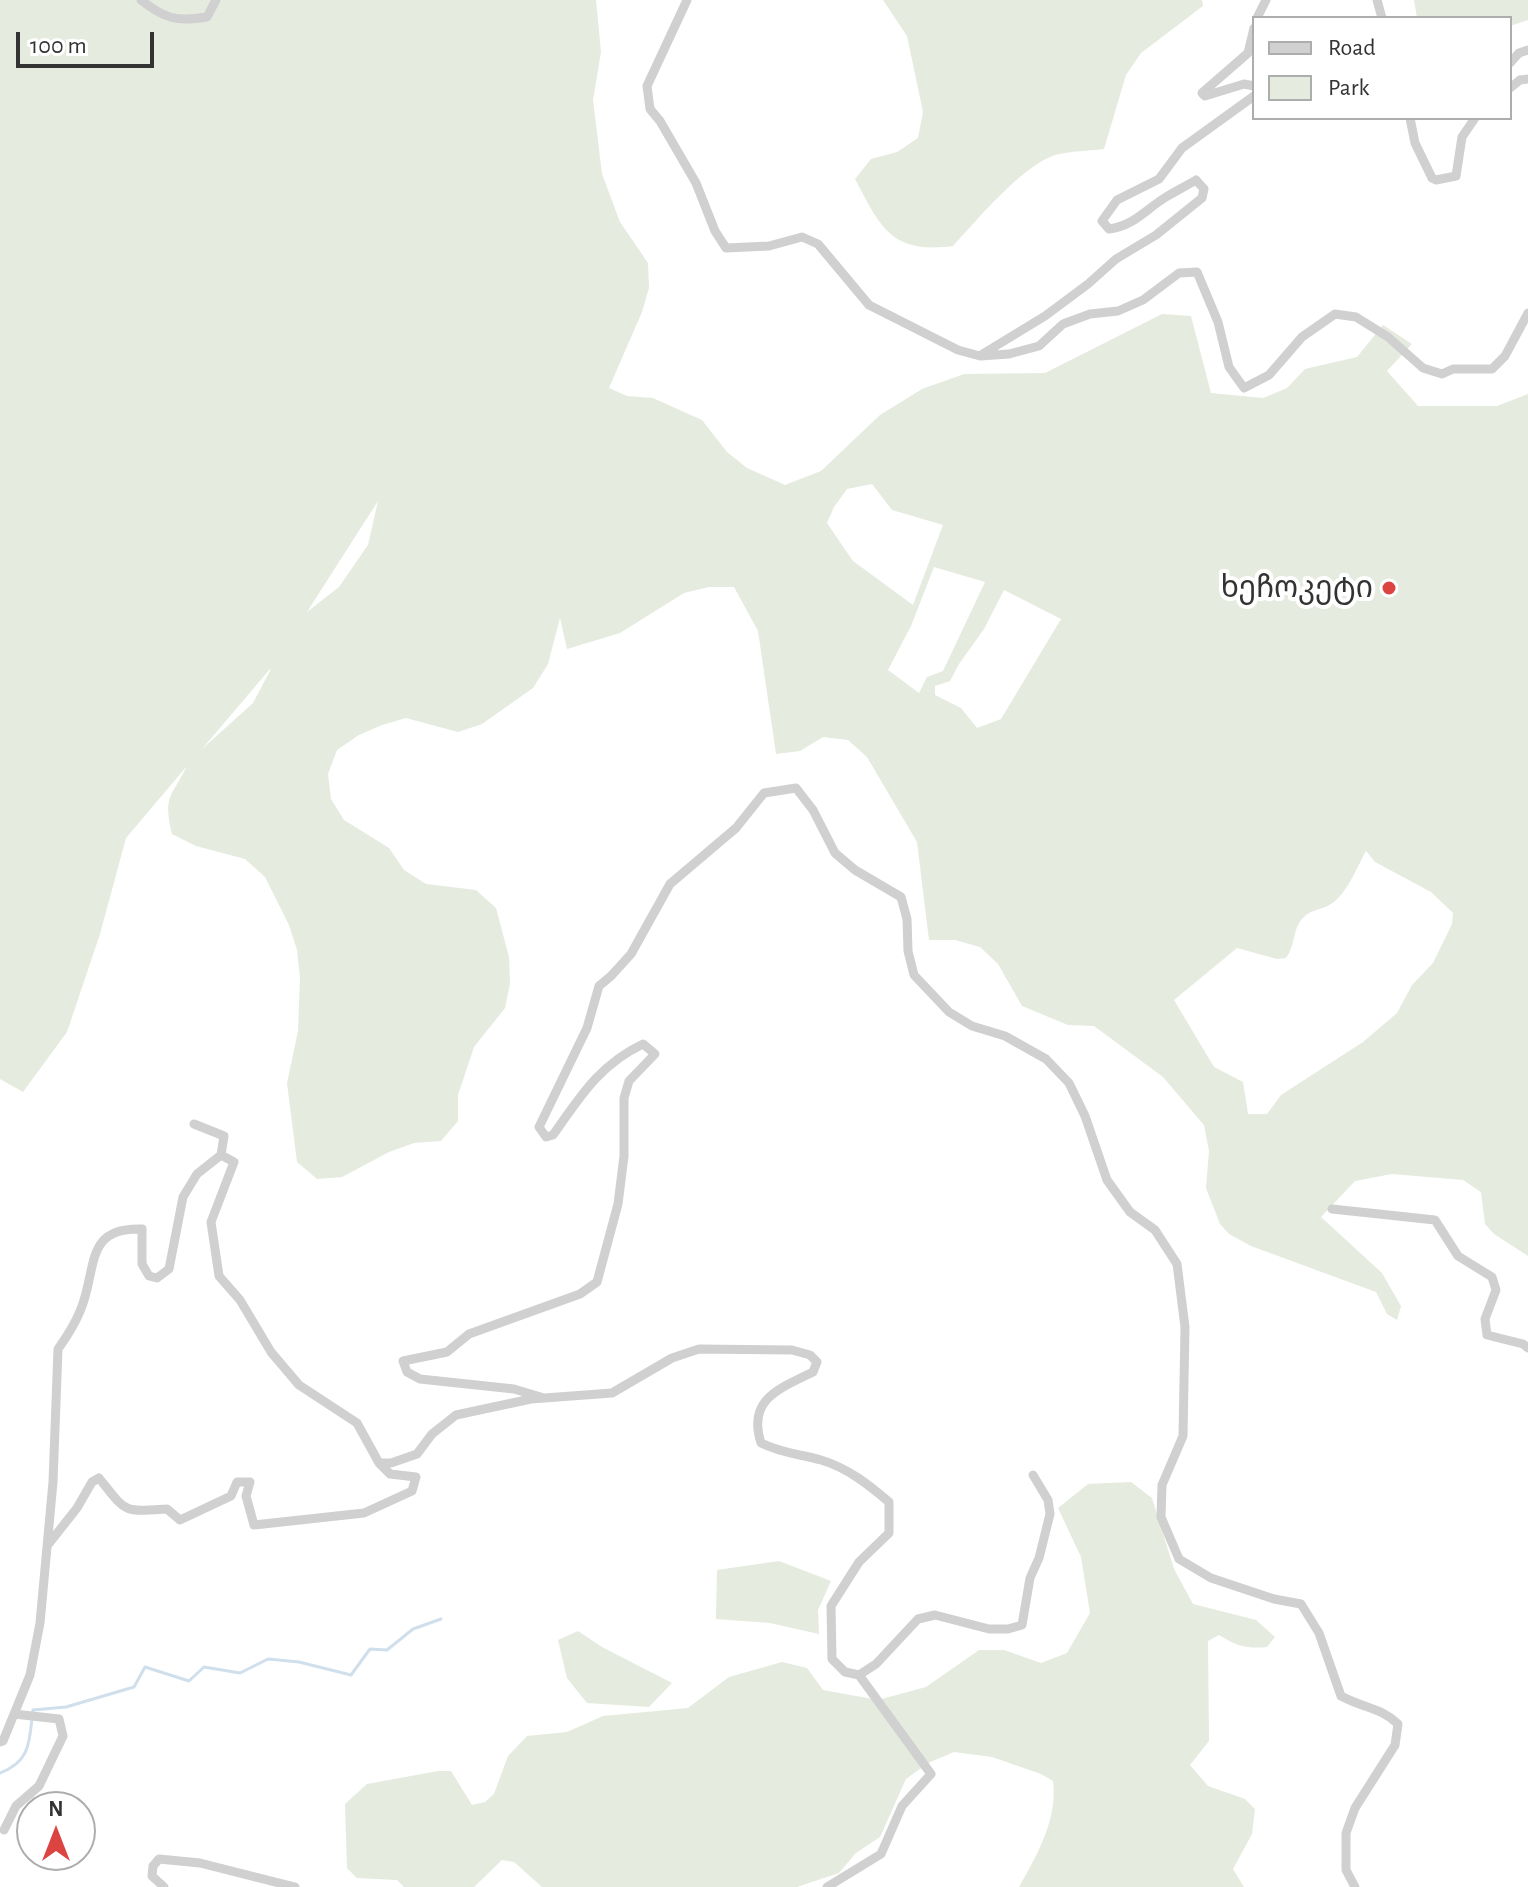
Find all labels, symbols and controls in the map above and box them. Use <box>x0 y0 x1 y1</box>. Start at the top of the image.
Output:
scale bar <box>20 16 158 66</box>
legend <box>1252 16 1512 120</box>
text: 100 m <box>30 34 87 58</box>
text: Road <box>1328 36 1376 60</box>
text: Park <box>1328 76 1369 100</box>
place label: ხეჩოკეტი <box>1221 570 1373 606</box>
marker: ხეჩოკეტი <box>1380 579 1398 597</box>
north arrow <box>16 1791 96 1871</box>
text: N <box>48 1798 64 1820</box>

